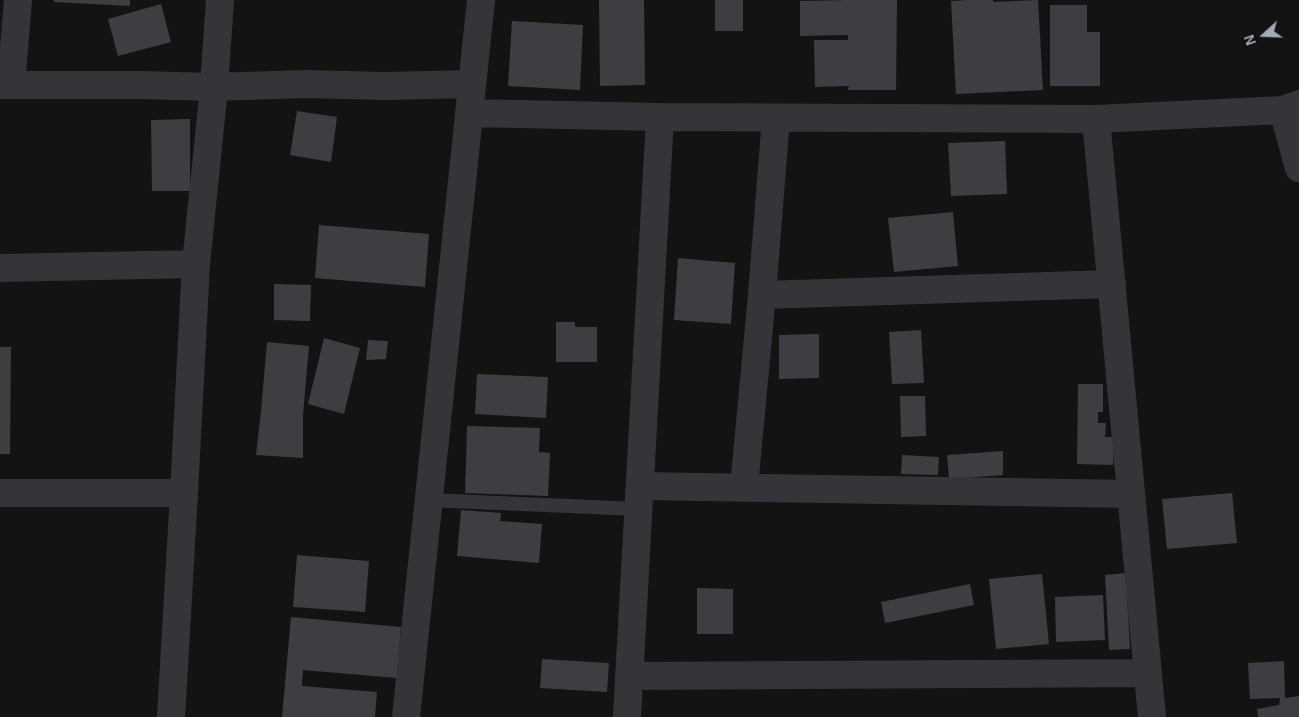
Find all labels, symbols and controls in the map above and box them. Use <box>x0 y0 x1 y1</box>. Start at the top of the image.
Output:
north arrow <box>1239 10 1289 60</box>
text: N <box>1241 33 1259 48</box>

